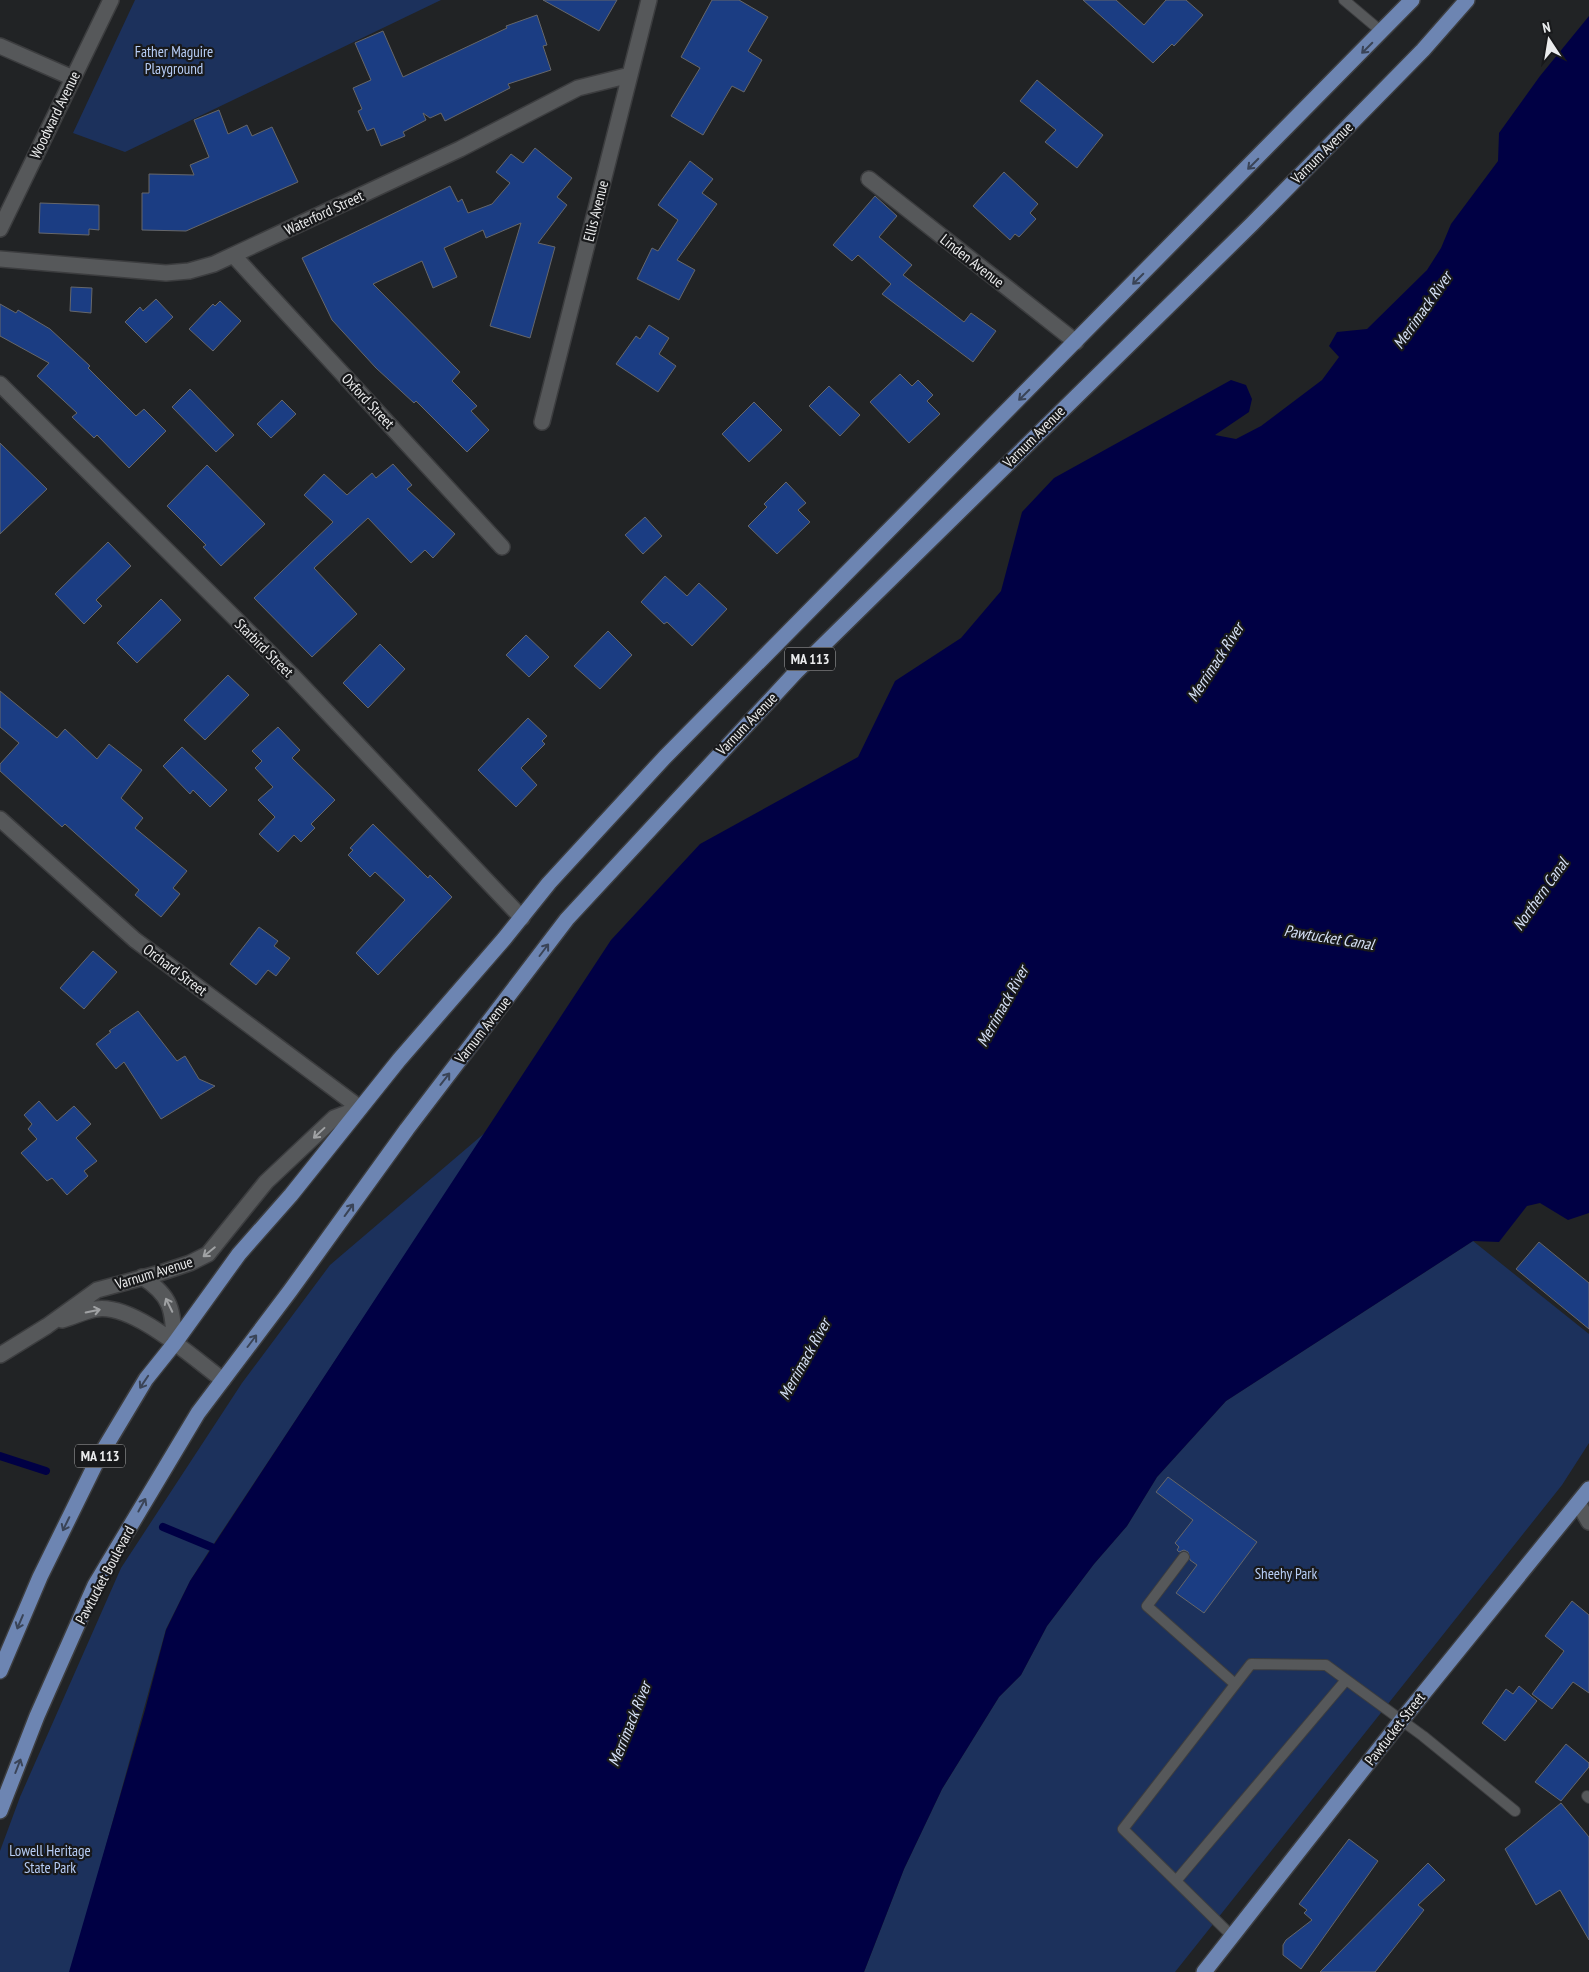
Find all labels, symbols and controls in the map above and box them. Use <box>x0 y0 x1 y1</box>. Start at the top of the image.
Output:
north arrow <box>1524 15 1574 65</box>
text: N <box>1541 18 1552 37</box>
park label: Father Maguire Playground <box>135 42 213 78</box>
one-way arrow <box>1361 42 1373 54</box>
street label: Woodward Avenue <box>25 68 84 162</box>
street label: Varnum Avenue <box>1286 118 1357 188</box>
one-way arrow <box>1247 157 1259 169</box>
street label: Ellis Avenue <box>579 178 612 243</box>
street label: Waterford Street <box>281 186 366 239</box>
street label: Linden Avenue <box>936 230 1008 292</box>
water label: Merrimack River <box>1388 266 1457 352</box>
one-way arrow <box>1132 273 1144 285</box>
street label: Oxford Street <box>338 369 399 432</box>
one-way arrow <box>1018 388 1030 401</box>
street label: Varnum Avenue <box>998 402 1069 472</box>
street label: Starbird Street <box>231 614 298 681</box>
water label: Merrimack River <box>1182 617 1249 705</box>
road number: MA 113 <box>785 648 835 671</box>
street label: Varnum Avenue <box>711 688 781 760</box>
water label: Northern Canal <box>1508 853 1573 934</box>
water label: Pawtucket Canal <box>1283 920 1377 954</box>
street label: Orchard Street <box>140 939 211 1000</box>
one-way arrow <box>539 943 549 957</box>
water label: Merrimack River <box>972 960 1034 1050</box>
street label: Varnum Avenue <box>450 992 515 1068</box>
one-way arrow <box>440 1072 450 1086</box>
one-way arrow <box>312 1127 325 1139</box>
one-way arrow <box>343 1204 354 1217</box>
one-way arrow <box>202 1246 215 1257</box>
street label: Varnum Avenue <box>112 1252 195 1294</box>
one-way arrow <box>164 1298 173 1313</box>
one-way arrow <box>85 1306 101 1315</box>
water label: Merrimack River <box>774 1313 836 1403</box>
one-way arrow <box>246 1334 257 1347</box>
one-way arrow <box>139 1375 149 1389</box>
road number: MA 113 <box>75 1444 125 1468</box>
one-way arrow <box>138 1498 147 1513</box>
one-way arrow <box>61 1517 71 1532</box>
street label: Pawtucket Boulevard <box>71 1523 138 1627</box>
park label: Sheehy Park <box>1255 1564 1317 1583</box>
one-way arrow <box>15 1614 24 1629</box>
water label: Merrimack River <box>603 1677 656 1769</box>
street label: Pawtucket Street <box>1360 1688 1429 1769</box>
one-way arrow <box>14 1758 23 1773</box>
park label: Lowell Heritage State Park <box>9 1841 91 1877</box>

